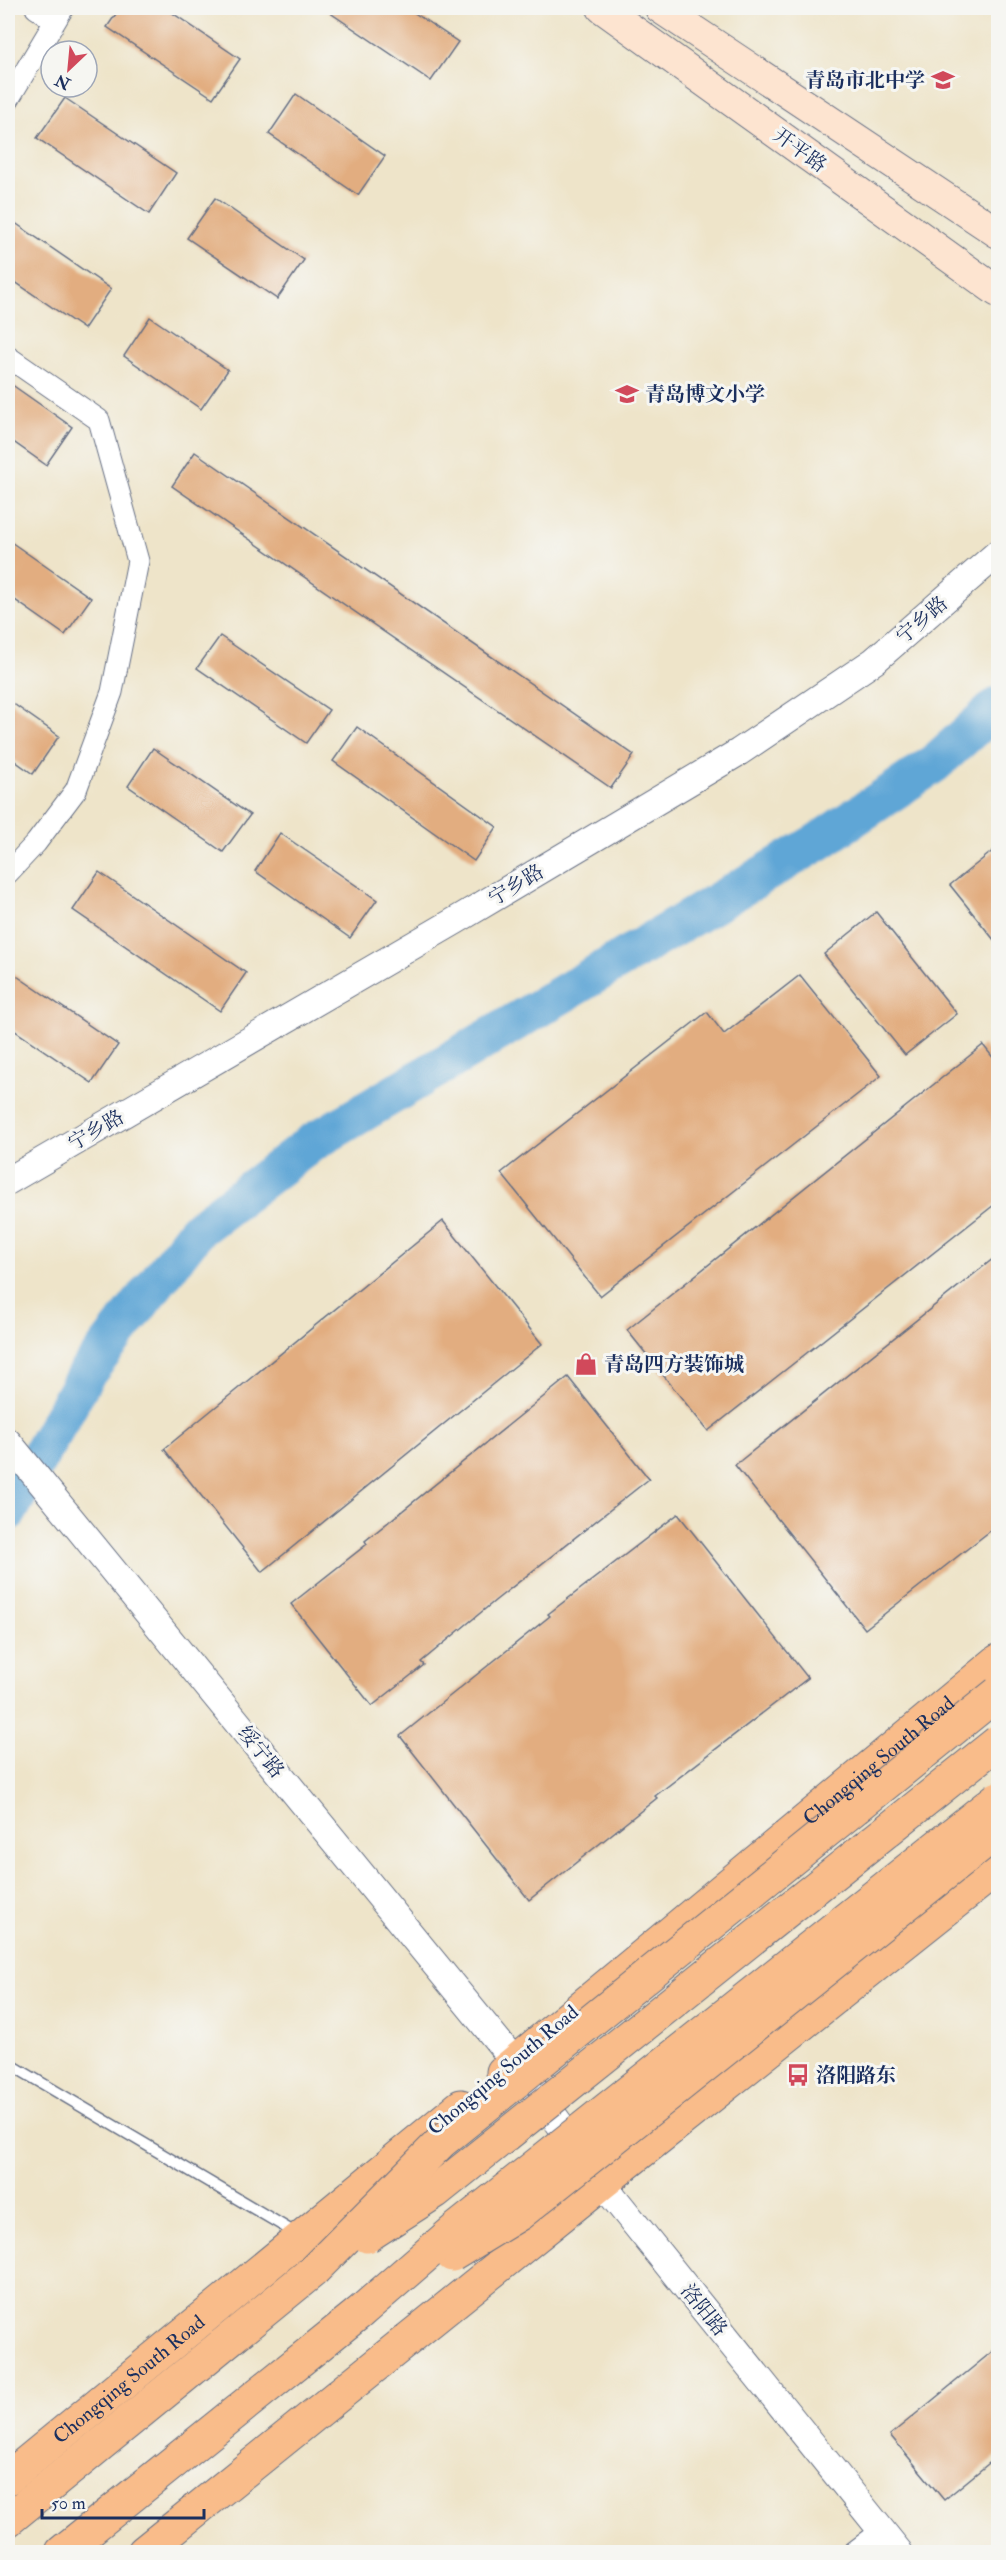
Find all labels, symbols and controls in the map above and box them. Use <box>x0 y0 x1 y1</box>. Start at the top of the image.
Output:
north arrow <box>39 39 99 99</box>
school or university icon: 青岛市北中学 <box>930 67 956 93</box>
place label: 青岛市北中学 <box>805 68 925 93</box>
text: N <box>51 69 75 94</box>
street label: 开平路 <box>768 122 832 178</box>
school or university icon: 青岛博文小学 <box>614 381 640 407</box>
place label: 青岛博文小学 <box>645 382 765 407</box>
street label: 宁乡路 <box>891 591 953 649</box>
street label: 宁乡路 <box>484 859 548 911</box>
street label: 宁乡路 <box>64 1104 128 1156</box>
shop icon: 青岛四方装饰城 <box>573 1351 599 1377</box>
place label: 青岛四方装饰城 <box>604 1352 744 1377</box>
street label: Chongqing South Road <box>798 1690 959 1830</box>
street label: 绥宁路 <box>232 1721 290 1783</box>
street label: Chongqing South Road <box>423 2000 584 2140</box>
bus stop icon: 洛阳路东 <box>785 2062 811 2088</box>
place label: 洛阳路东 <box>816 2063 896 2088</box>
street label: 洛阳路 <box>675 2279 733 2341</box>
street label: Chongqing South Road <box>48 2309 210 2449</box>
scale bar <box>42 2482 204 2520</box>
text: 50 m <box>51 2492 86 2515</box>

